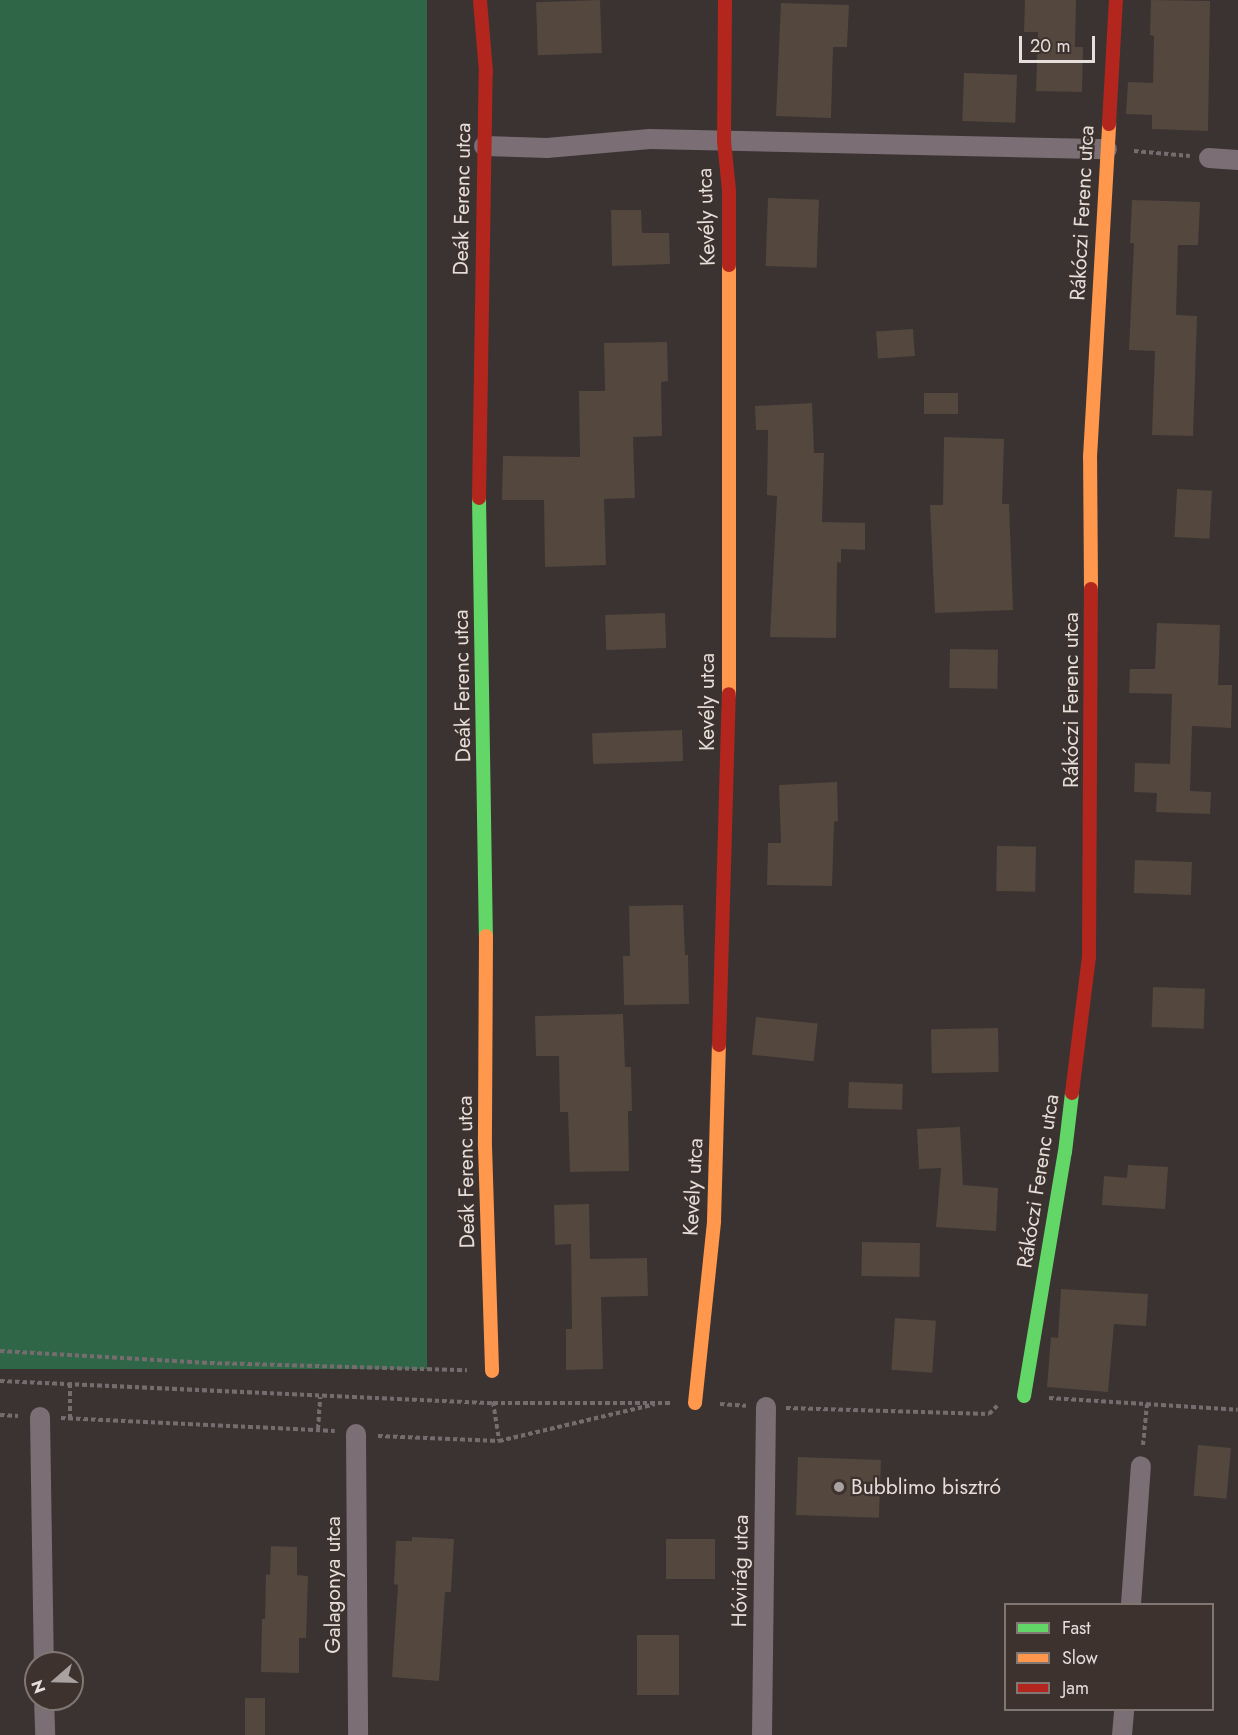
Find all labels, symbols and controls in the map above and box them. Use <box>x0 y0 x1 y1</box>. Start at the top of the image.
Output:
scale bar <box>1022 24 1098 62</box>
text: 20 m <box>1030 33 1070 59</box>
street label: Deák Ferenc utca <box>448 122 476 276</box>
street label: Rákóczi Ferenc utca <box>1065 125 1099 301</box>
street label: Kevély utca <box>692 168 720 266</box>
street label: Deák Ferenc utca <box>448 609 476 763</box>
street label: Rákóczi Ferenc utca <box>1058 612 1084 788</box>
street label: Kevély utca <box>694 653 720 751</box>
street label: Rákóczi Ferenc utca <box>1012 1092 1064 1270</box>
street label: Deák Ferenc utca <box>452 1095 480 1249</box>
street label: Kevély utca <box>678 1137 708 1237</box>
place label: Bubblimo bisztró <box>851 1474 1001 1500</box>
marker: Bubblimo bisztró <box>832 1480 846 1494</box>
street label: Hóvirág utca <box>726 1514 754 1628</box>
street label: Galagonya utca <box>320 1516 346 1654</box>
legend <box>1004 1603 1214 1711</box>
text: Fast <box>1062 1615 1091 1641</box>
text: Slow <box>1062 1645 1098 1671</box>
north arrow <box>24 1651 84 1711</box>
text: Jam <box>1062 1675 1089 1701</box>
text: N <box>26 1677 51 1697</box>

